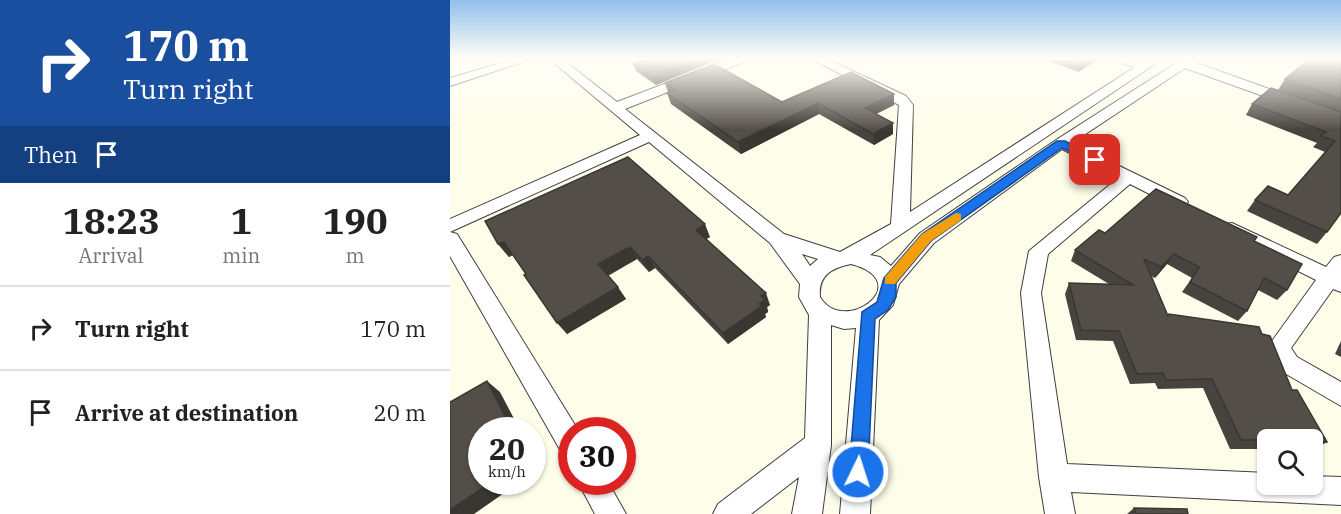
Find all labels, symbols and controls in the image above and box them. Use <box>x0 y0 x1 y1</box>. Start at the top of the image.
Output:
text: 170 m <box>123 18 249 73</box>
icon: right <box>24 24 102 102</box>
text: Turn right <box>123 71 254 106</box>
pin <box>1069 134 1120 185</box>
icon: arrive <box>90 138 123 171</box>
text: Then <box>24 140 78 169</box>
icon: arrive <box>1078 143 1111 176</box>
text: 18:23 <box>62 197 160 244</box>
text: 1 <box>230 197 252 244</box>
text: 190 <box>323 197 388 244</box>
text: Arrival <box>79 242 144 269</box>
text: min <box>222 242 260 269</box>
text: m <box>346 242 365 269</box>
icon: right <box>24 312 57 345</box>
text: Turn right <box>75 314 189 343</box>
text: 170 m <box>360 314 426 343</box>
icon: arrive <box>24 396 57 429</box>
text: Arrive at destination <box>75 398 298 427</box>
text: 20 m <box>374 398 426 427</box>
speed limit sign: 30 <box>558 417 636 495</box>
text: 20 <box>489 429 525 468</box>
map controls <box>1257 429 1323 495</box>
button: search <box>1257 429 1323 495</box>
position arrow <box>826 440 890 504</box>
text: km/h <box>488 462 526 481</box>

